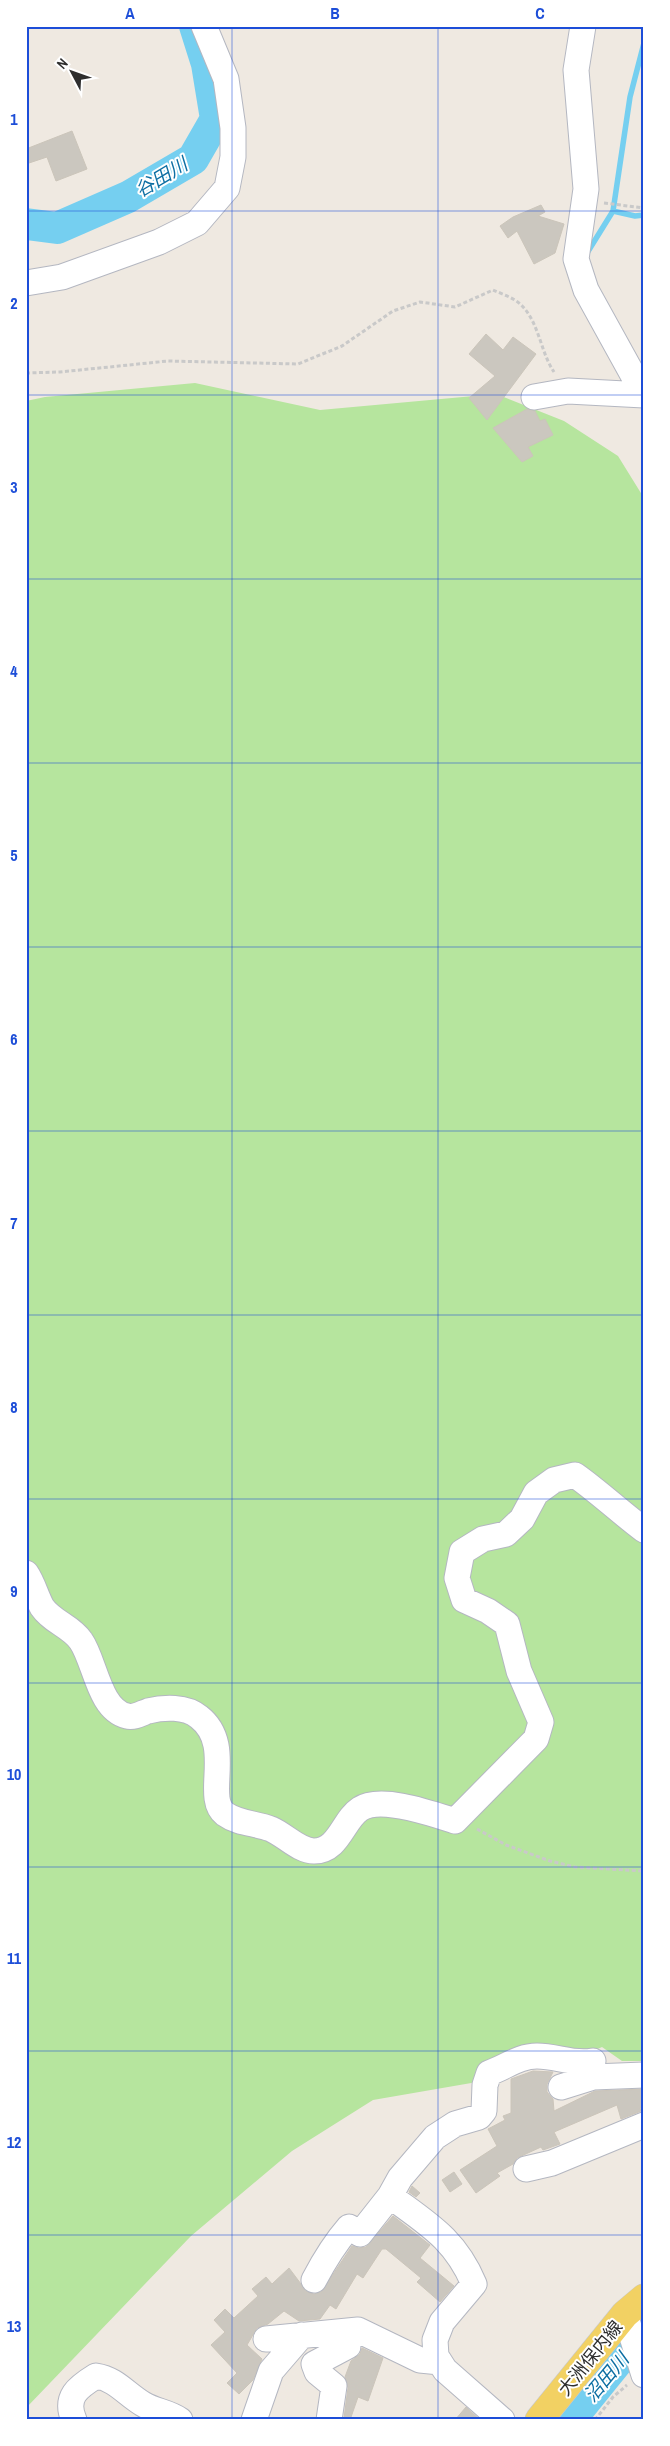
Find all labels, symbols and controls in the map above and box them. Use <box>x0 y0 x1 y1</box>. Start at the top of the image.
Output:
text: A <box>125 2 135 24</box>
text: B <box>330 2 340 24</box>
text: C <box>535 2 545 24</box>
north arrow <box>48 48 98 98</box>
text: N <box>53 54 72 73</box>
text: 1 <box>10 108 18 130</box>
water label: 谷田川 <box>130 150 194 203</box>
text: 2 <box>10 292 18 314</box>
text: 3 <box>10 476 18 498</box>
text: 4 <box>10 660 18 682</box>
text: 5 <box>10 844 18 866</box>
text: 6 <box>10 1028 18 1050</box>
text: 7 <box>10 1212 18 1234</box>
text: 8 <box>10 1396 18 1418</box>
text: 9 <box>10 1580 18 1602</box>
text: 10 <box>7 1763 21 1785</box>
text: 11 <box>7 1947 22 1969</box>
text: 12 <box>7 2131 21 2153</box>
text: 13 <box>7 2315 21 2337</box>
street label: 大洲保内線 <box>552 2315 628 2401</box>
water label: 沼田川 <box>578 2345 636 2407</box>

